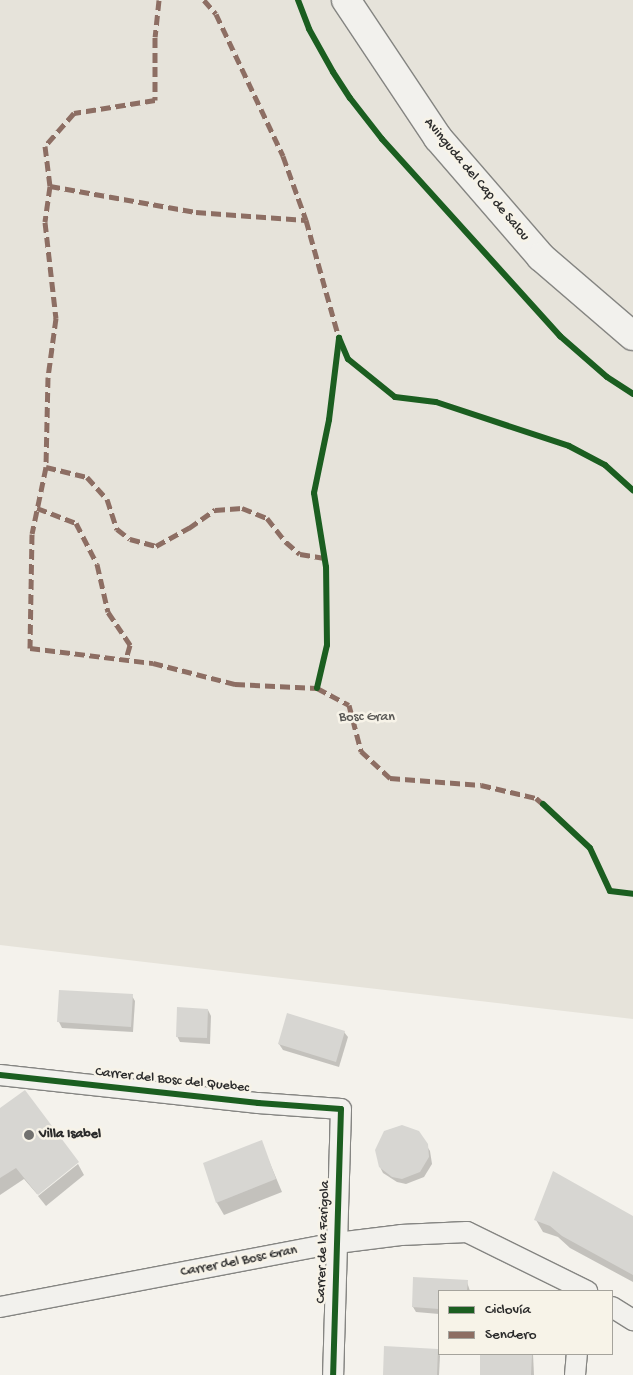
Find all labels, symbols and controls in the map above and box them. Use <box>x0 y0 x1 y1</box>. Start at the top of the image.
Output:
street label: Avinguda del Cap de Salou <box>420 115 532 245</box>
park label: Bosc Gran <box>339 710 395 726</box>
street label: Carrer del Bosc del Quebec <box>94 1065 250 1097</box>
place label: Villa Isabel <box>39 1127 101 1143</box>
marker: Villa Isabel <box>23 1129 35 1141</box>
street label: Carrer de la Farigola <box>313 1180 335 1304</box>
street label: Carrer del Bosc Gran <box>179 1242 299 1282</box>
legend <box>438 1290 613 1355</box>
text: Ciclovía <box>485 1301 531 1319</box>
text: Sendero <box>485 1326 536 1344</box>

